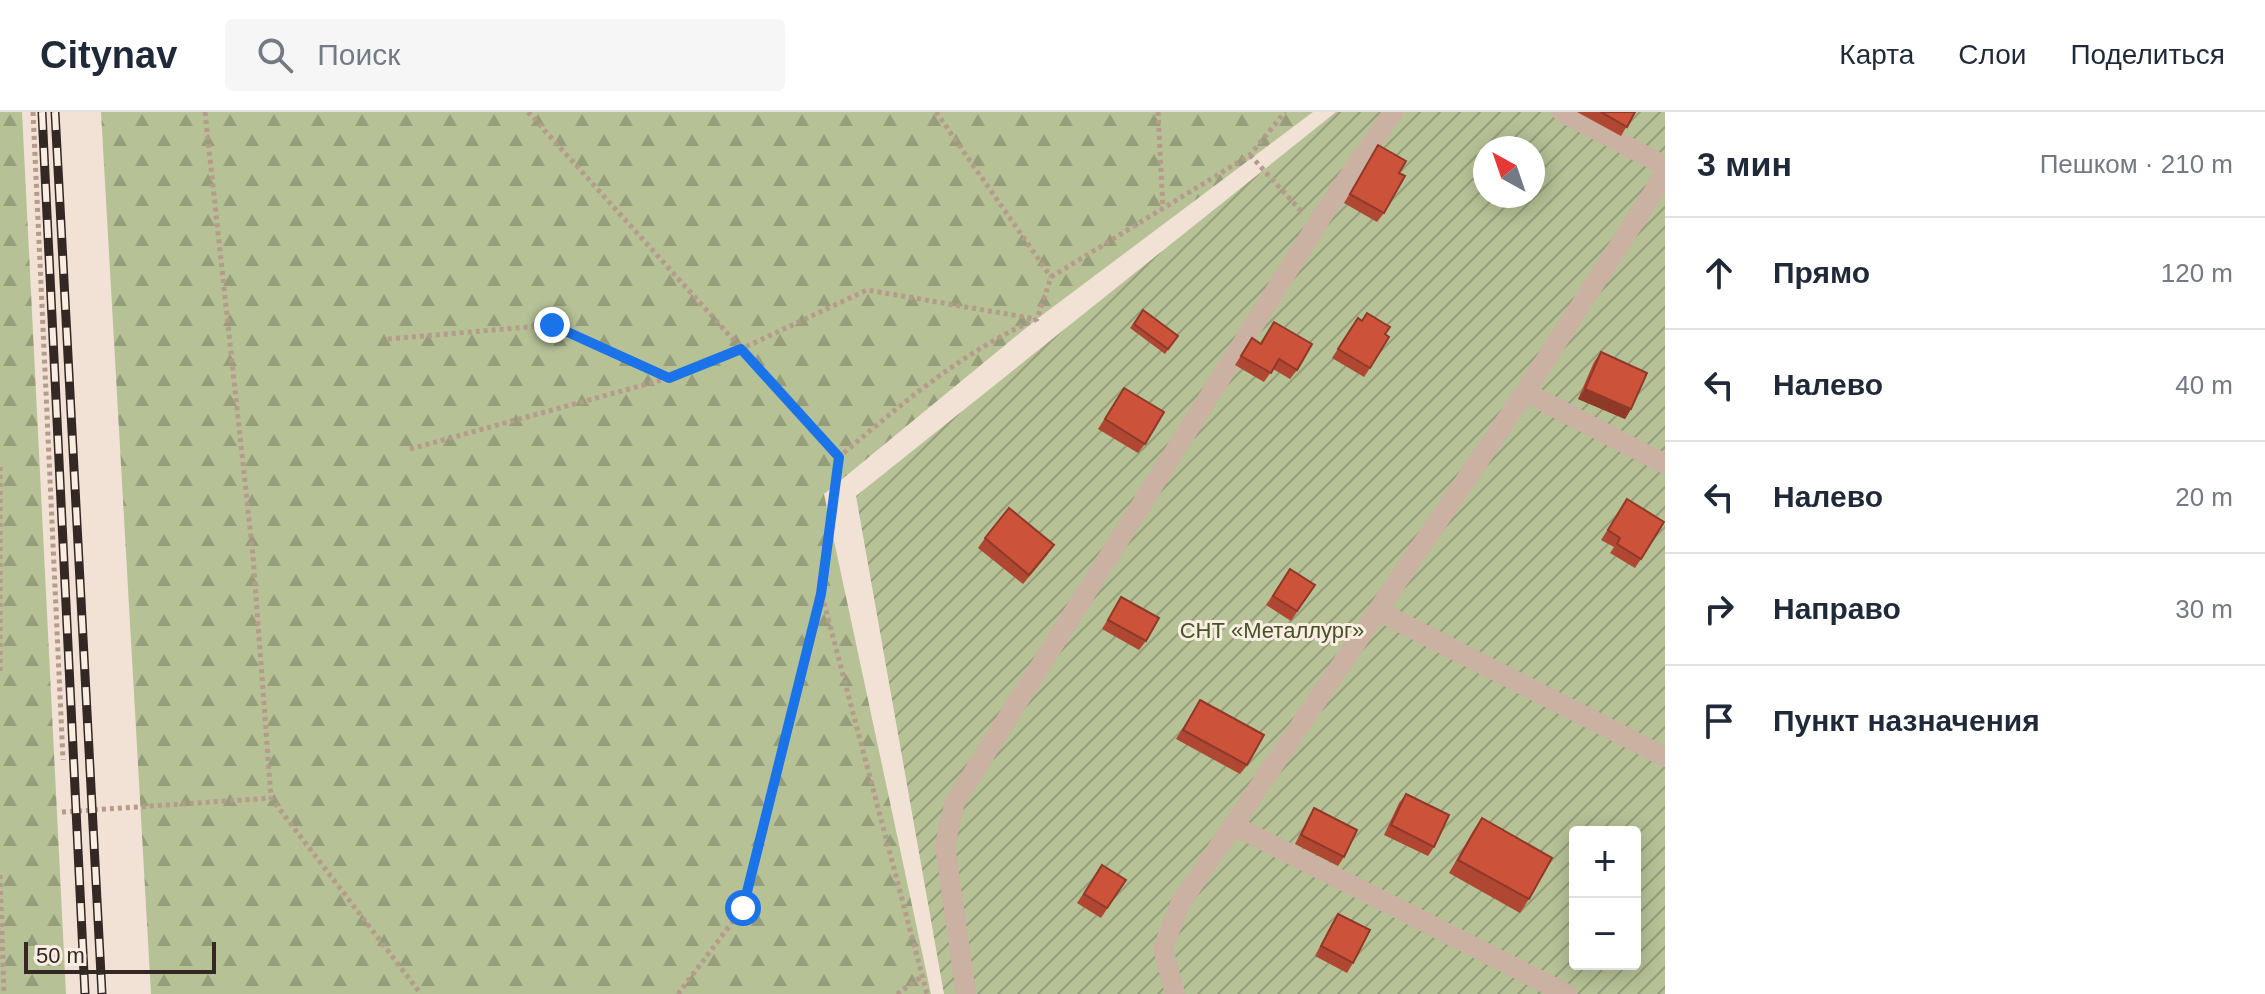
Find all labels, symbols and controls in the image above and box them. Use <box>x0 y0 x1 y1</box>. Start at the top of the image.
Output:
search box <box>225 19 785 91</box>
icon: search <box>253 33 297 77</box>
text: Citynav <box>40 34 177 76</box>
text: Поиск <box>317 38 400 71</box>
text: Карта <box>1839 39 1914 70</box>
text: Слои <box>1958 39 2026 70</box>
text: Поделиться <box>2070 39 2225 70</box>
north arrow <box>1473 136 1545 208</box>
text: 3 мин <box>1697 145 1792 183</box>
text: Пешком · 210 m <box>2040 149 2233 179</box>
icon: ahead <box>1697 251 1741 295</box>
text: Прямо <box>1773 256 1870 289</box>
text: 120 m <box>2161 258 2233 288</box>
route end <box>534 307 570 343</box>
icon: left <box>1697 363 1741 407</box>
text: Налево <box>1773 368 1883 401</box>
text: 40 m <box>2175 370 2233 400</box>
icon: left <box>1697 475 1741 519</box>
text: Налево <box>1773 480 1883 513</box>
text: 20 m <box>2175 482 2233 512</box>
icon: right <box>1697 587 1741 631</box>
text: Направо <box>1773 592 1901 625</box>
text: 30 m <box>2175 594 2233 624</box>
park label: СНТ «Металлург» <box>1180 618 1364 643</box>
icon: arrive <box>1697 699 1741 743</box>
text: Пункт назначения <box>1773 704 2040 737</box>
map controls <box>1569 826 1641 970</box>
button: + <box>1569 826 1641 898</box>
route start <box>725 890 761 926</box>
button: − <box>1569 898 1641 970</box>
scale bar <box>24 938 216 974</box>
text: 50 m <box>36 943 85 968</box>

